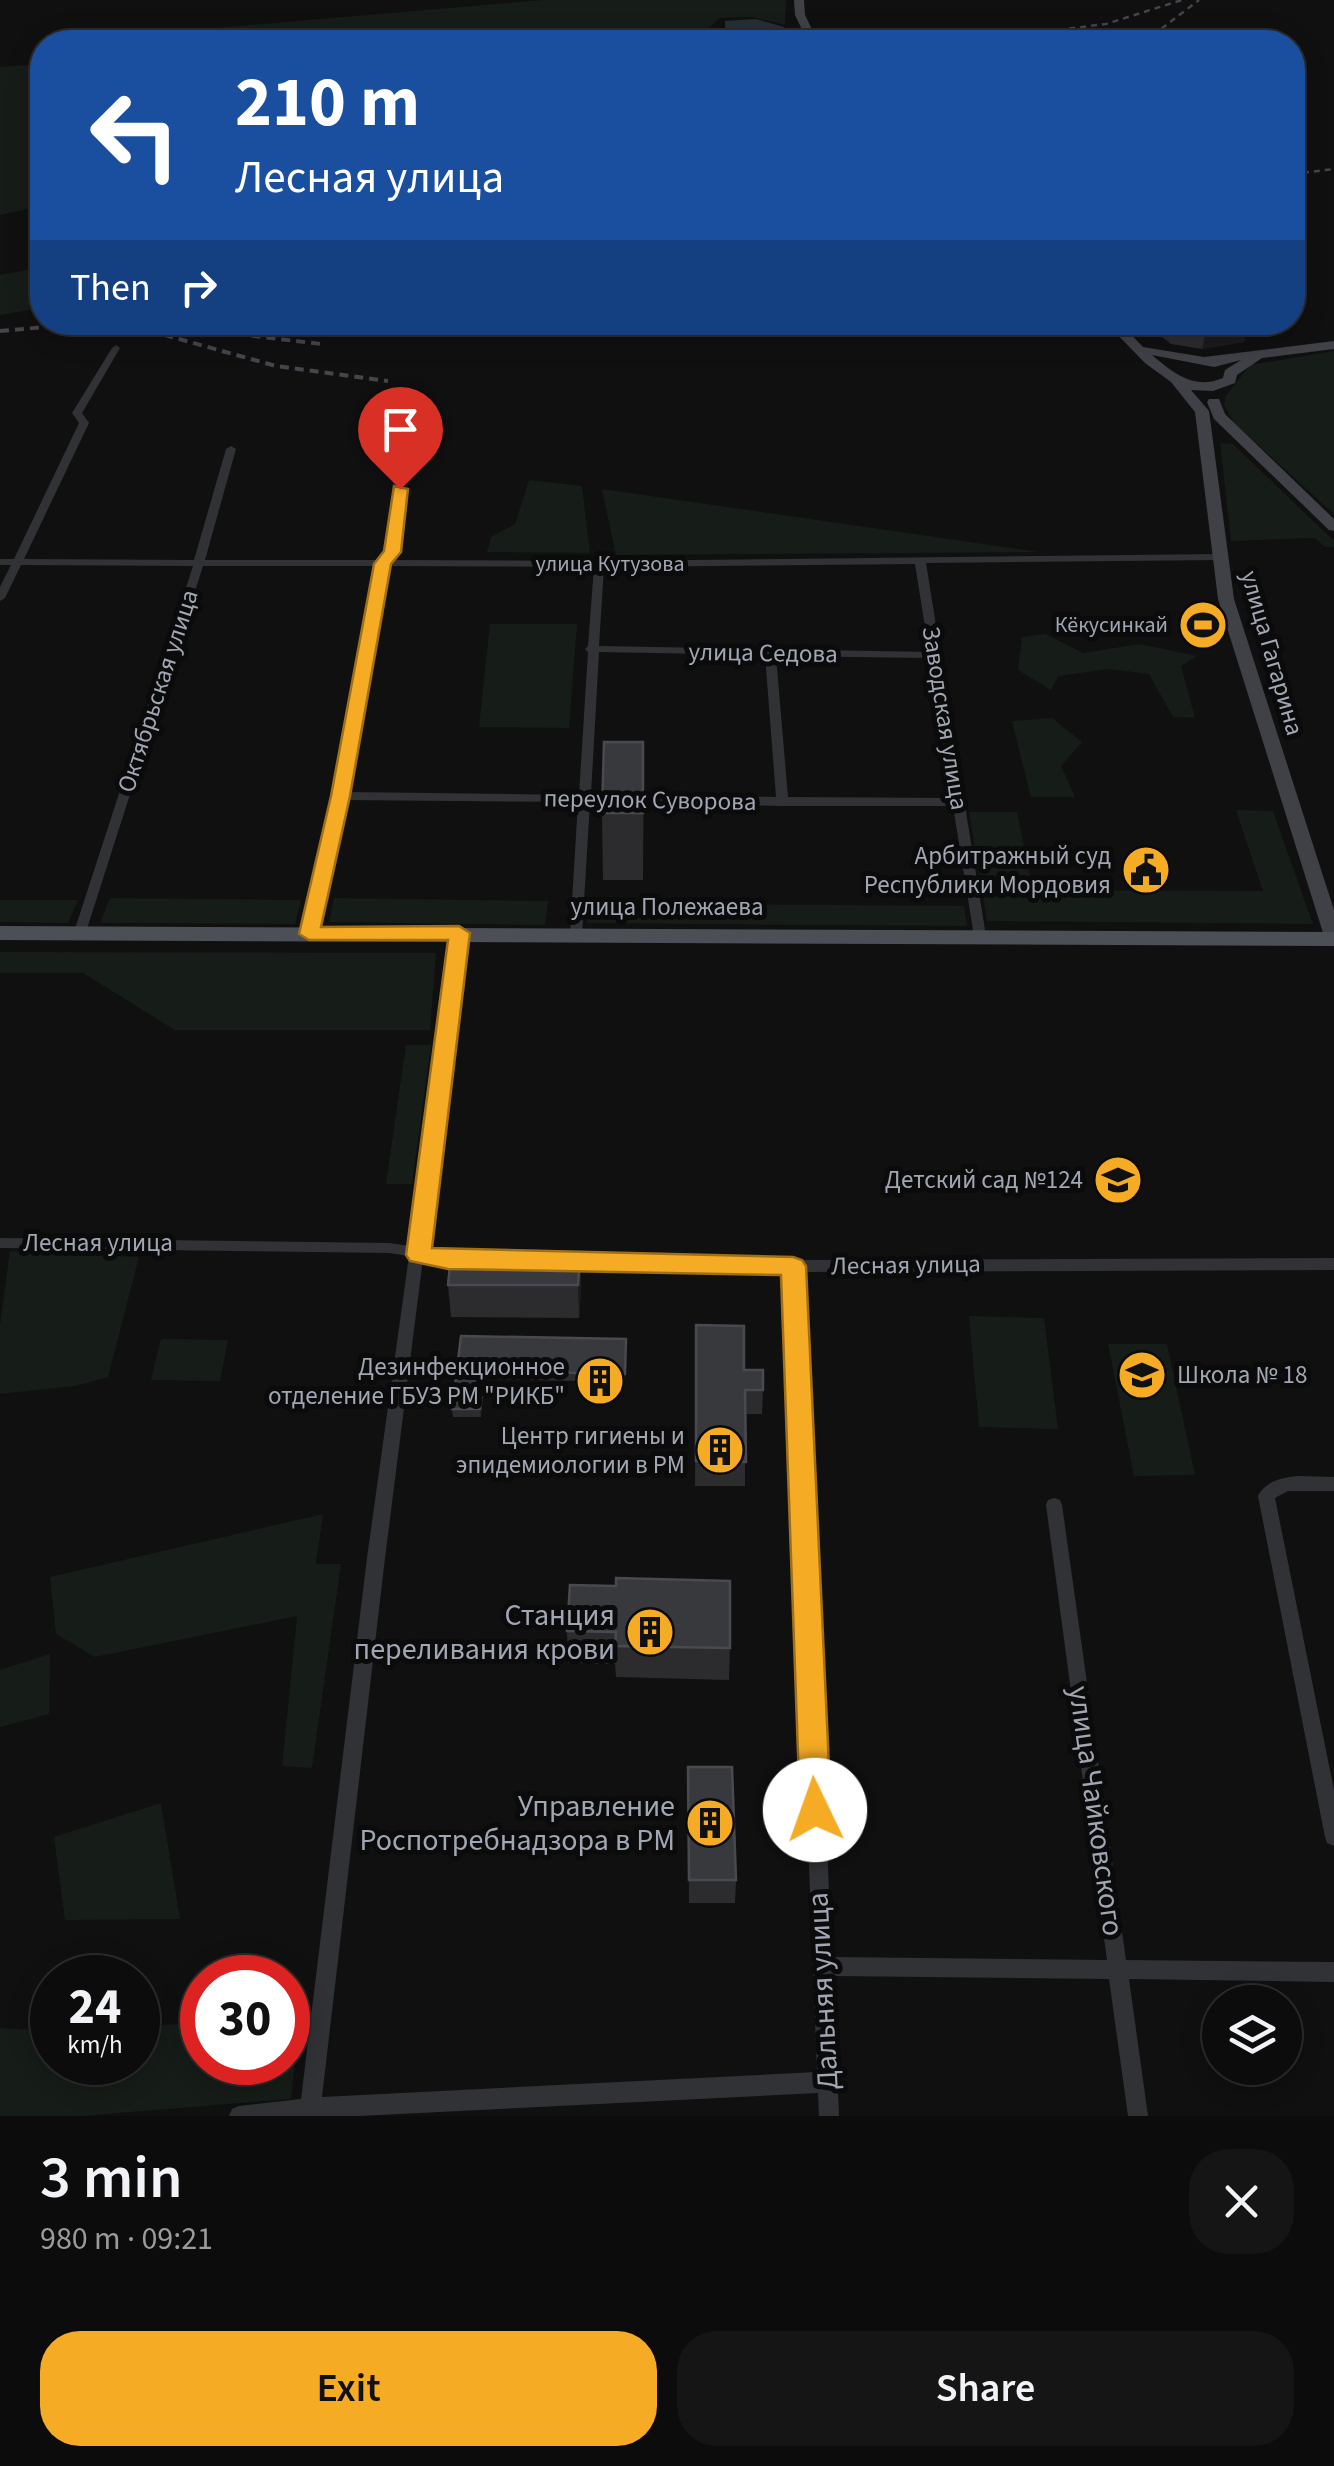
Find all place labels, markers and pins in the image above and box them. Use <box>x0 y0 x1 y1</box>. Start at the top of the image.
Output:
pin <box>358 387 443 490</box>
sports icon: Кёкусинкай <box>1177 599 1229 651</box>
place label: Кёкусинкай <box>1055 609 1168 641</box>
place label: Арбитражный суд Республики Мордовия <box>864 838 1111 903</box>
public building icon: Арбитражный суд Республики Мордовия <box>1120 844 1172 896</box>
school or university icon: Детский сад №124 <box>1092 1154 1144 1206</box>
place label: Детский сад №124 <box>885 1162 1083 1198</box>
place label: Дезинфекционное отделение ГБУЗ РМ "РИКБ" <box>268 1349 565 1414</box>
school or university icon: Школа № 18 <box>1116 1349 1168 1401</box>
building icon: Дезинфекционное отделение ГБУЗ РМ "РИКБ" <box>574 1355 626 1407</box>
place label: Школа № 18 <box>1177 1357 1307 1393</box>
place label: Центр гигиены и эпидемиологии в РМ <box>456 1418 685 1483</box>
building icon: Центр гигиены и эпидемиологии в РМ <box>694 1424 746 1476</box>
place label: Станция переливания крови <box>354 1594 615 1671</box>
building icon: Станция переливания крови <box>624 1606 676 1658</box>
place label: Управление Роспотребнадзора в РМ <box>360 1785 675 1862</box>
building icon: Управление Роспотребнадзора в РМ <box>684 1797 736 1849</box>

